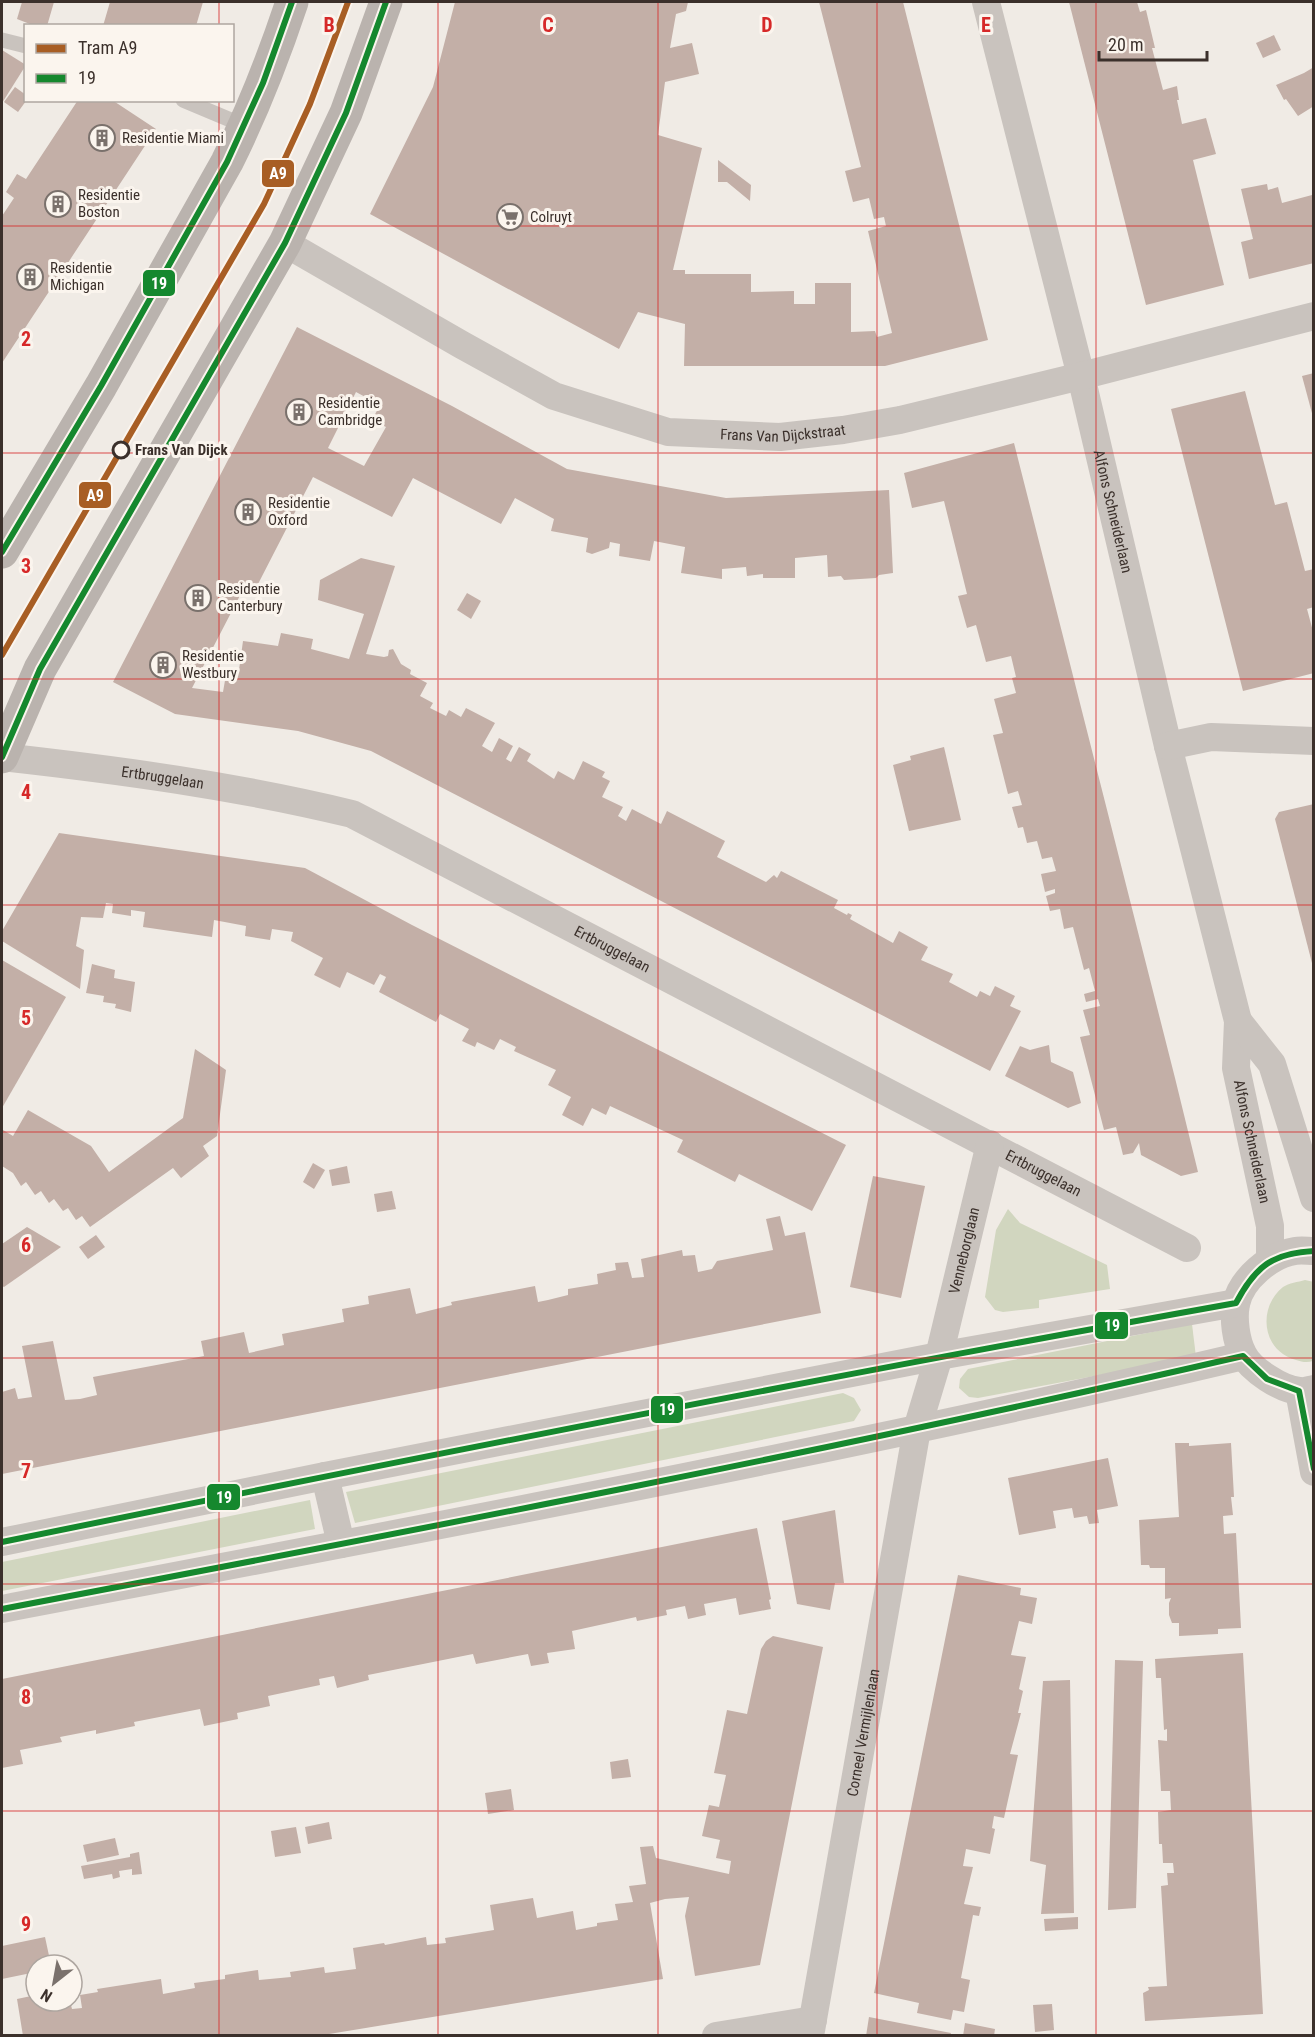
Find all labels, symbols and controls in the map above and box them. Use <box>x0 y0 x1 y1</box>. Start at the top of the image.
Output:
text: B <box>323 13 335 37</box>
text: C <box>542 13 554 37</box>
text: D <box>761 13 773 37</box>
text: E <box>981 13 991 37</box>
legend <box>24 24 234 102</box>
scale bar <box>1099 24 1207 62</box>
text: 20 m <box>1108 34 1143 55</box>
text: Tram A9 <box>78 37 137 58</box>
text: 19 <box>78 67 96 88</box>
building icon: Residentie Miami <box>87 123 117 153</box>
place label: Residentie Miami <box>122 129 224 147</box>
line badge: A9 <box>261 159 295 188</box>
text: A9 <box>269 164 287 183</box>
place label: Residentie Boston <box>78 186 140 221</box>
building icon: Residentie Boston <box>43 189 73 219</box>
supermarket icon: Colruyt <box>495 202 525 232</box>
place label: Colruyt <box>530 208 572 226</box>
place label: Residentie Michigan <box>50 259 112 294</box>
building icon: Residentie Michigan <box>15 262 45 292</box>
line badge: 19 <box>142 269 176 297</box>
text: 19 <box>151 274 167 293</box>
text: 2 <box>21 327 31 351</box>
place label: Residentie Cambridge <box>318 394 382 429</box>
building icon: Residentie Cambridge <box>284 397 314 427</box>
street label: Frans Van Dijckstraat <box>720 421 847 446</box>
marker: Frans Van Dijck <box>112 441 130 459</box>
place label: Frans Van Dijck <box>135 441 228 459</box>
street label: Alfons Schneiderlaan <box>1090 448 1136 575</box>
line badge: A9 <box>78 481 112 509</box>
text: A9 <box>86 486 104 505</box>
place label: Residentie Oxford <box>268 494 330 529</box>
building icon: Residentie Oxford <box>233 497 263 527</box>
text: 3 <box>21 554 31 578</box>
place label: Residentie Canterbury <box>218 580 283 615</box>
building icon: Residentie Canterbury <box>183 583 213 613</box>
place label: Residentie Westbury <box>182 647 244 682</box>
building icon: Residentie Westbury <box>148 650 178 680</box>
street label: Ertbruggelaan <box>120 763 205 793</box>
text: 4 <box>21 780 31 804</box>
street label: Ertbruggelaan <box>571 922 653 976</box>
text: 5 <box>21 1006 31 1030</box>
street label: Alfons Schneiderlaan <box>1230 1078 1274 1205</box>
street label: Ertbruggelaan <box>1002 1146 1084 1200</box>
street label: Venneborglaan <box>945 1205 983 1296</box>
text: 6 <box>21 1233 31 1257</box>
line badge: 19 <box>1094 1311 1129 1340</box>
text: 19 <box>1104 1316 1120 1335</box>
line badge: 19 <box>650 1395 684 1424</box>
text: 19 <box>659 1400 675 1419</box>
text: 7 <box>21 1459 31 1483</box>
line badge: 19 <box>206 1483 241 1511</box>
text: 19 <box>216 1488 232 1507</box>
street label: Corneel Vermijlenlaan <box>843 1667 884 1798</box>
text: 8 <box>21 1685 31 1709</box>
text: 9 <box>21 1912 31 1936</box>
north arrow <box>24 1953 84 2013</box>
text: N <box>37 1985 56 2006</box>

